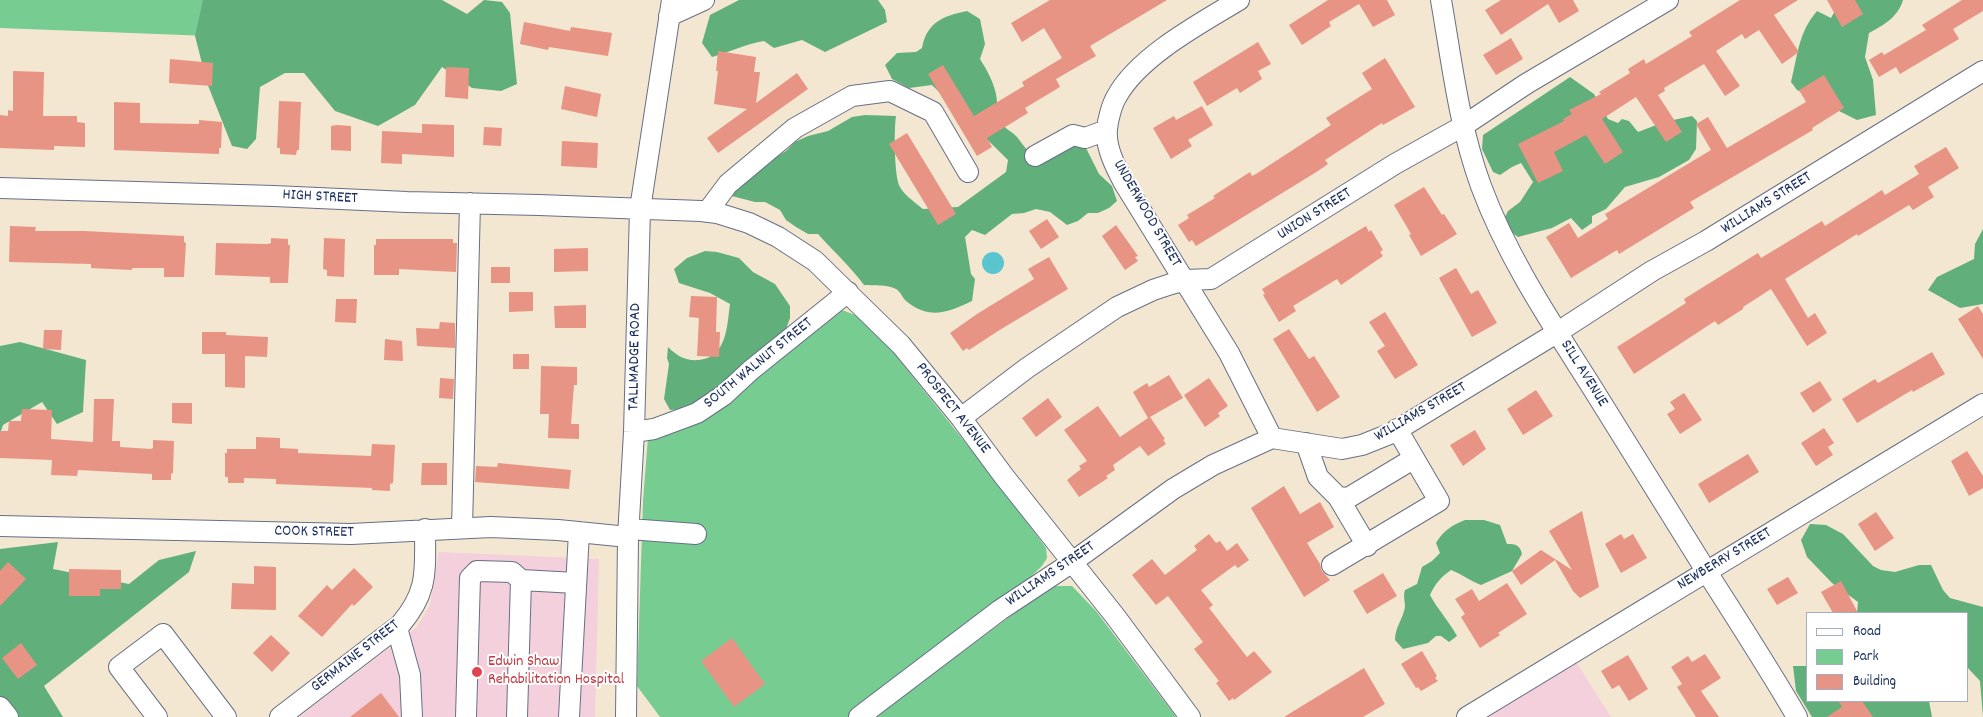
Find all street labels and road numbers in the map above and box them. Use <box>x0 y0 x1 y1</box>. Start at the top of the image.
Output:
street label: UNDERWOOD STREET <box>1108 157 1184 271</box>
street label: WILLIAMS STREET <box>1718 169 1816 239</box>
street label: UNION STREET <box>1275 185 1355 245</box>
street label: HIGH STREET <box>282 186 358 210</box>
street label: TALLMADGE ROAD <box>625 303 647 411</box>
street label: SOUTH WALNUT STREET <box>701 314 817 414</box>
street label: SILL AVENUE <box>1555 337 1611 411</box>
street label: PROSPECT AVENUE <box>910 360 994 458</box>
street label: WILLIAMS STREET <box>1372 379 1470 447</box>
street label: COOK STREET <box>274 523 354 543</box>
street label: NEWBERRY STREET <box>1674 524 1776 596</box>
street label: WILLIAMS STREET <box>1003 538 1099 612</box>
street label: GERMAINE STREET <box>308 616 404 698</box>

